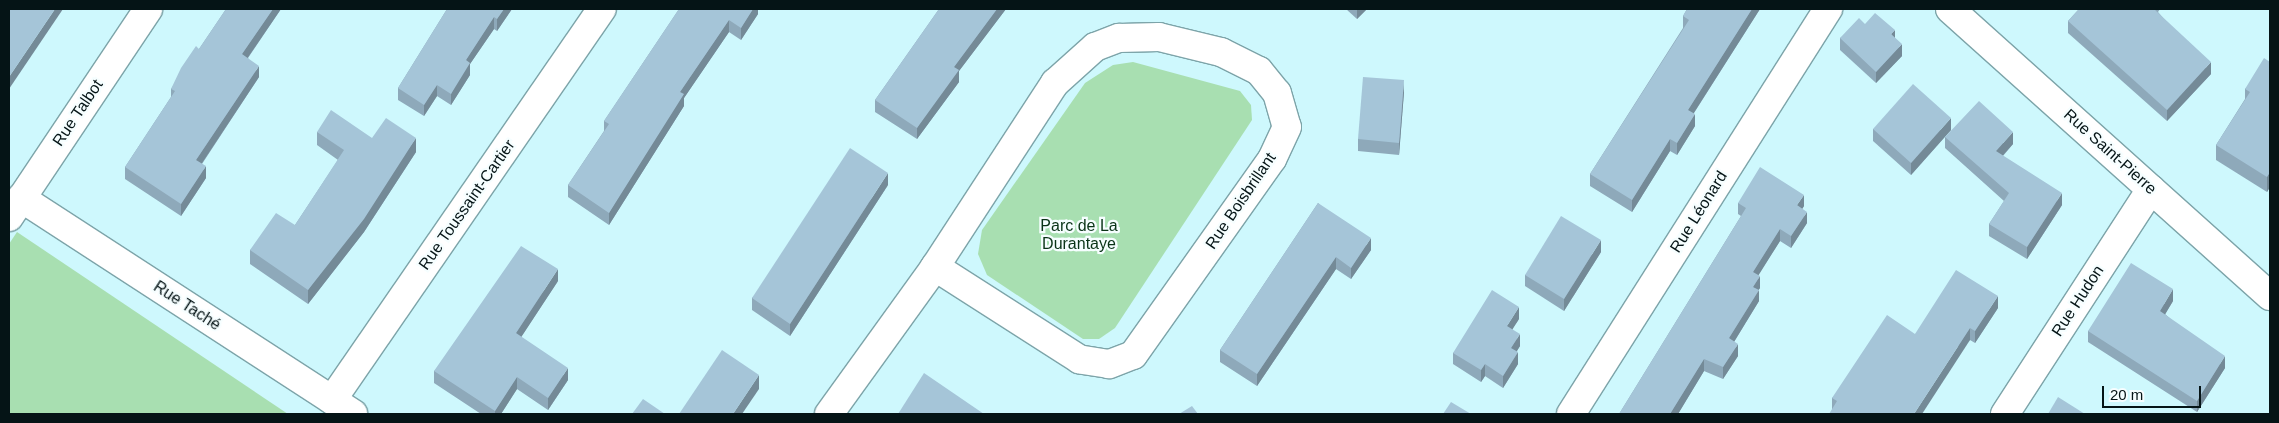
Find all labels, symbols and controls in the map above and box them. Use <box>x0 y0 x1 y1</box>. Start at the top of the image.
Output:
street label: Rue Talbot <box>49 76 107 150</box>
street label: Rue Saint-Pierre <box>2060 105 2160 199</box>
street label: Rue Toussaint-Cartier <box>415 136 519 274</box>
street label: Rue Boisbrillant <box>1202 149 1280 253</box>
street label: Rue Léonard <box>1666 168 1732 256</box>
park label: Parc de La Durantaye <box>1040 216 1118 254</box>
street label: Rue Hudon <box>2048 262 2108 340</box>
street label: Rue Taché <box>150 277 224 335</box>
scale bar <box>2104 376 2203 408</box>
text: 20 m <box>2110 386 2143 403</box>

